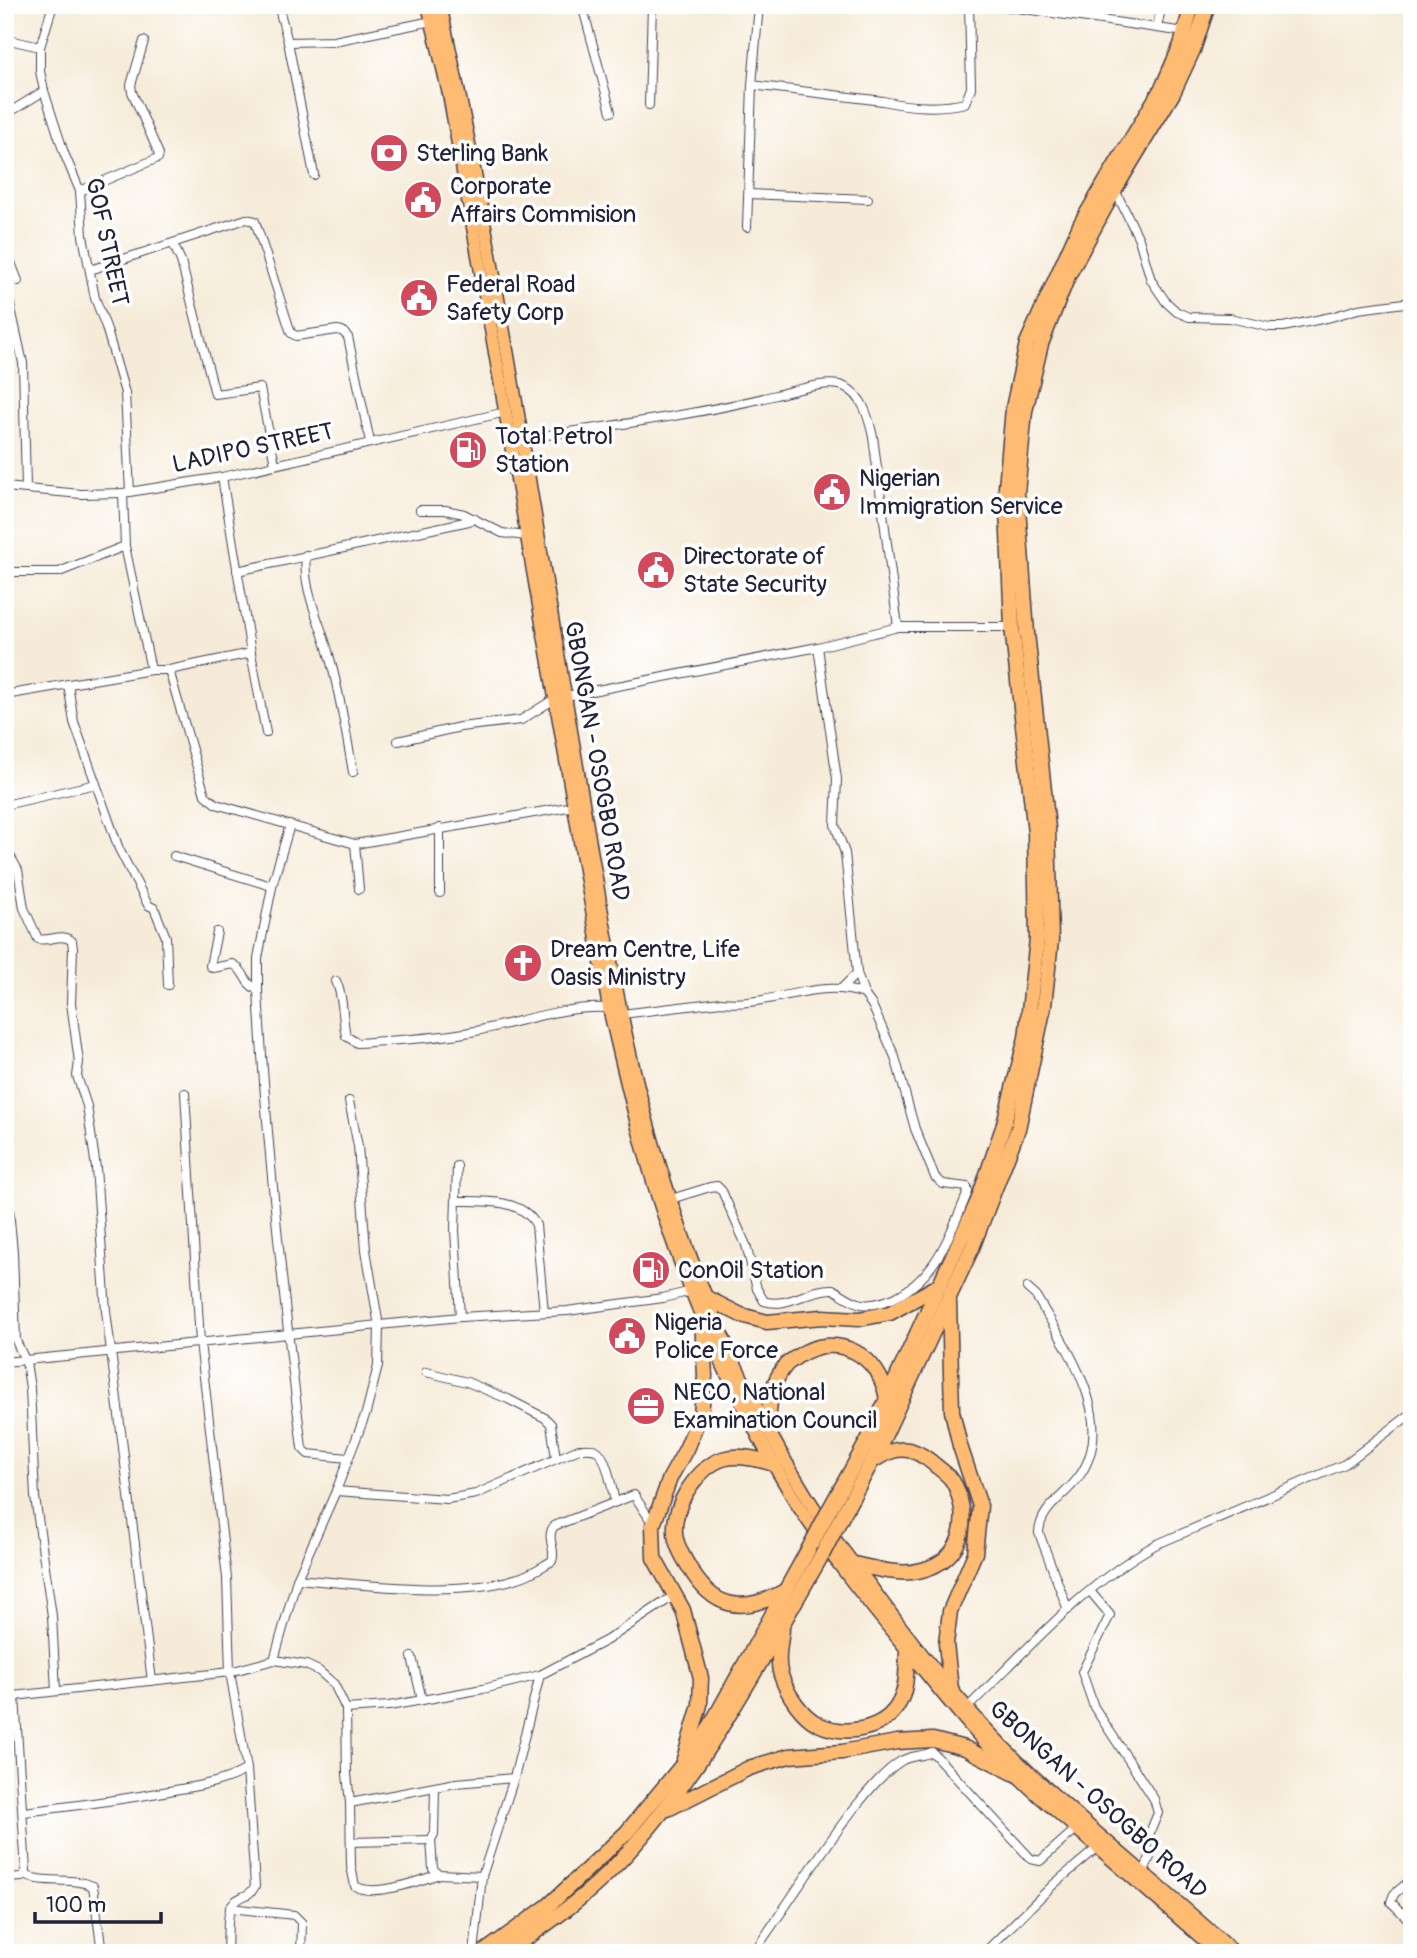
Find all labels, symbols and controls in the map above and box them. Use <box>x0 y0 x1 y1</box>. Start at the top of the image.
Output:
bank icon: Sterling Bank <box>368 132 410 174</box>
place label: Sterling Bank <box>416 139 548 168</box>
place label: Corporate Affairs Commision <box>450 172 636 229</box>
street label: GOF STREET <box>79 175 135 309</box>
public building icon: Corporate Affairs Commision <box>402 179 444 221</box>
place label: Federal Road Safety Corp <box>446 270 576 327</box>
public building icon: Federal Road Safety Corp <box>398 277 440 319</box>
street label: LADIPO STREET <box>170 417 336 479</box>
place label: Total Petrol Station <box>495 422 613 479</box>
fuel station icon: Total Petrol Station <box>447 429 489 471</box>
place label: Nigerian Immigration Service <box>859 464 1063 521</box>
public building icon: Nigerian Immigration Service <box>811 471 853 513</box>
place label: Directorate of State Security <box>683 542 827 599</box>
public building icon: Directorate of State Security <box>635 549 677 591</box>
street label: GBONGAN - OSOGBO ROAD <box>558 619 636 903</box>
place label: Dream Centre, Life Oasis Ministry <box>550 935 740 992</box>
church icon: Dream Centre, Life Oasis Ministry <box>502 942 544 984</box>
fuel station icon: ConOil Station <box>630 1249 672 1291</box>
place label: ConOil Station <box>678 1256 824 1285</box>
place label: Nigeria Police Force <box>654 1308 778 1365</box>
public building icon: Nigeria Police Force <box>606 1315 648 1357</box>
place label: NECO, National Examination Council <box>673 1378 878 1435</box>
office icon: NECO, National Examination Council <box>625 1385 667 1427</box>
street label: GBONGAN - OSOGBO ROAD <box>983 1694 1213 1906</box>
scale bar <box>35 1881 161 1925</box>
text: 100 m <box>46 1892 106 1919</box>

